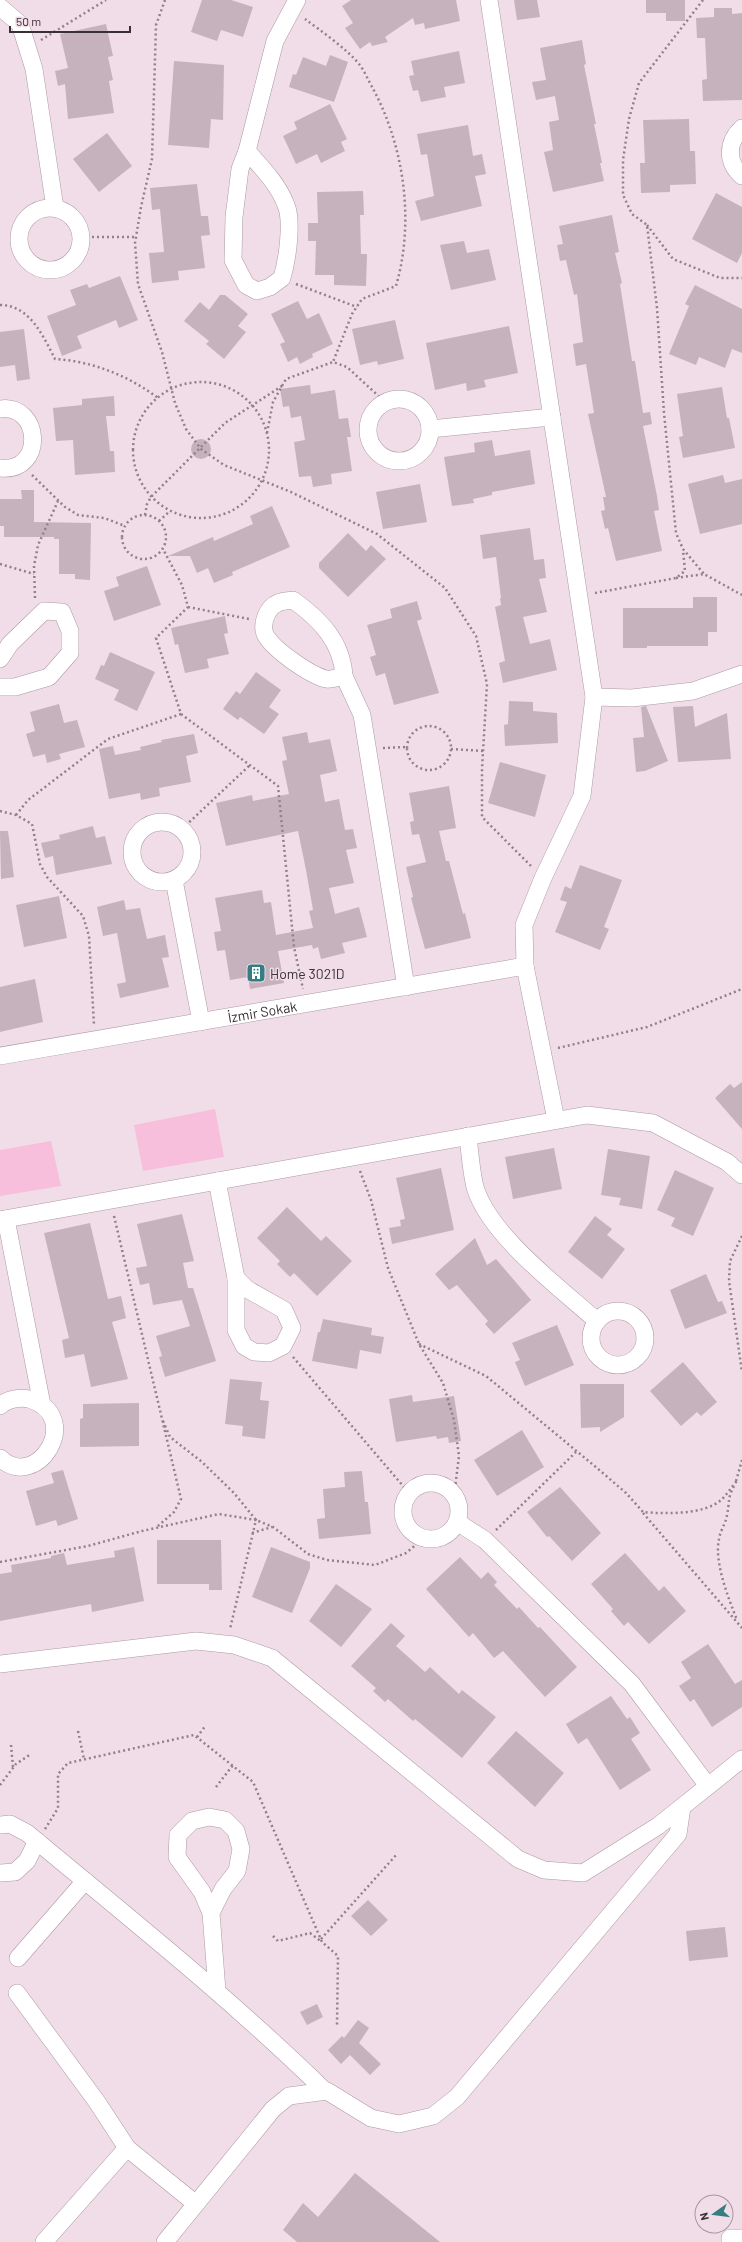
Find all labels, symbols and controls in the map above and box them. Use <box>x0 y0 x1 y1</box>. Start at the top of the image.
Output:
scale bar <box>10 8 130 34</box>
text: 50 m <box>16 14 41 28</box>
building icon: Home 3021D <box>245 962 267 984</box>
place label: Home 3021D <box>270 965 345 982</box>
street label: İzmir Sokak <box>226 997 298 1025</box>
north arrow <box>694 2194 734 2234</box>
text: N <box>697 2211 711 2222</box>

